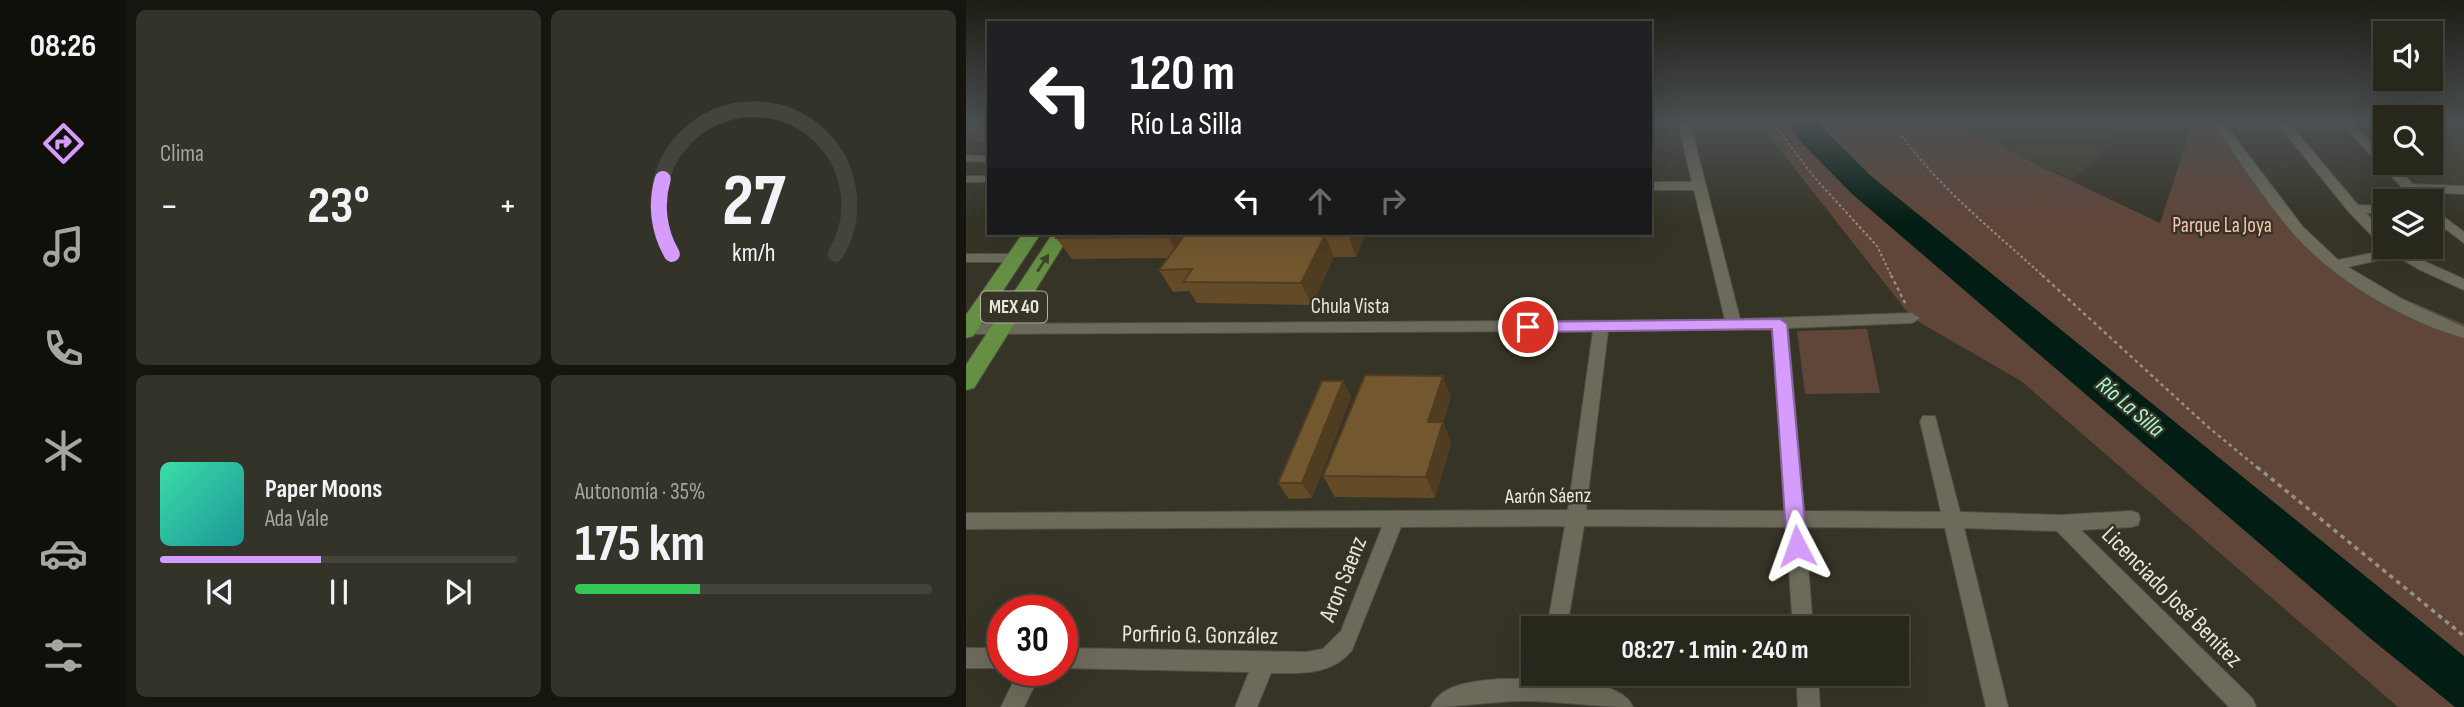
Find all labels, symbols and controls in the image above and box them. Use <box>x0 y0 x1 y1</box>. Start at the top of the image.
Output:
map controls <box>2373 21 2443 259</box>
button: sound <box>2373 21 2443 91</box>
text: 08:26 <box>30 27 96 66</box>
text: 120 m <box>1130 45 1235 104</box>
icon: left <box>1015 49 1106 140</box>
text: Río La Silla <box>1130 105 1242 144</box>
button: search <box>2373 105 2443 175</box>
icon: directions <box>39 119 88 168</box>
text: Clima <box>160 140 204 168</box>
text: 27 <box>722 158 786 246</box>
text: 23° <box>307 175 370 238</box>
icon: left <box>1228 182 1266 220</box>
icon: ahead <box>1301 182 1339 220</box>
icon: right <box>1374 182 1412 220</box>
text: − <box>160 184 179 229</box>
text: + <box>498 184 517 229</box>
button: layers <box>2373 189 2443 259</box>
park label: Parque La Joya <box>2172 213 2272 238</box>
icon: music <box>39 222 88 271</box>
text: km/h <box>732 237 775 268</box>
one-way arrow <box>1036 253 1049 272</box>
road number: MEX 40 <box>981 292 1047 322</box>
street label: Chula Vista <box>1311 294 1389 319</box>
pin <box>1498 297 1558 357</box>
icon: arrive <box>1509 308 1547 346</box>
icon: phone <box>39 324 88 373</box>
water label: Río La Silla <box>2090 371 2170 444</box>
icon: climate <box>39 426 88 475</box>
text: Paper Moons <box>265 474 382 505</box>
text: Autonomía · 35% <box>575 478 706 506</box>
street label: Aarón Sáenz <box>1504 483 1592 509</box>
text: Ada Vale <box>265 505 329 533</box>
position arrow <box>1760 509 1834 583</box>
text: 175 km <box>575 513 705 576</box>
street label: Licenciado José Benítez <box>2096 521 2249 674</box>
icon: car <box>39 529 88 578</box>
street label: Aron Saenz <box>1312 532 1373 627</box>
icon: previous <box>201 573 239 611</box>
icon: pause <box>320 573 358 611</box>
icon: next <box>439 573 477 611</box>
speed limit sign: 30 <box>987 595 1078 686</box>
street label: Porfirio G. González <box>1122 619 1279 651</box>
icon: filters <box>39 631 88 680</box>
text: 08:27 · 1 min · 240 m <box>1621 635 1809 666</box>

